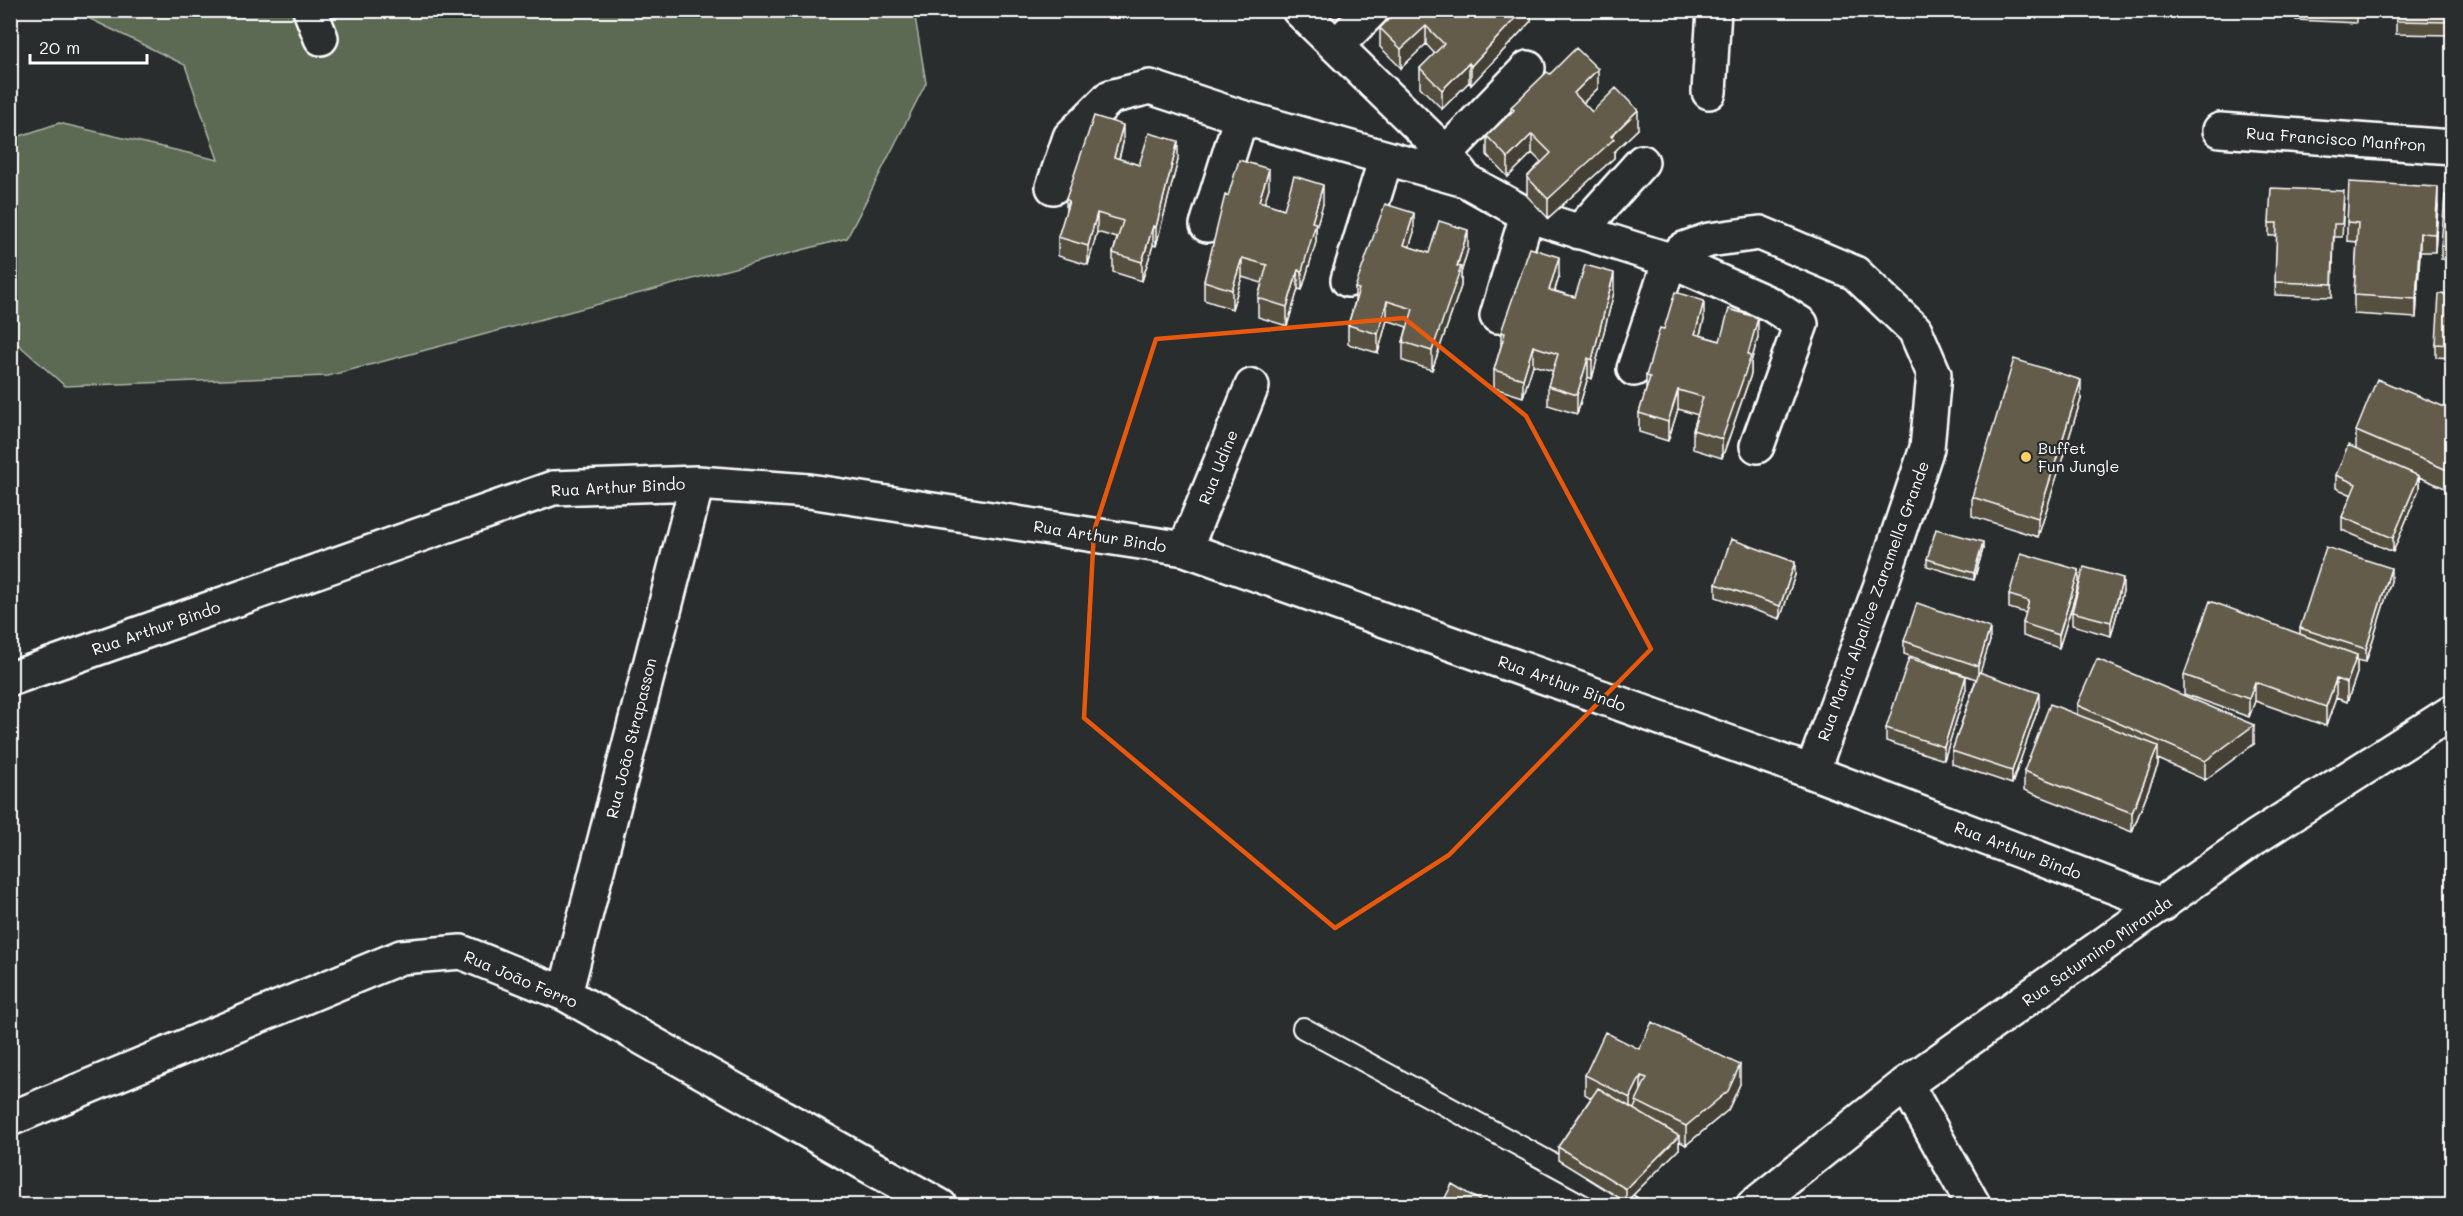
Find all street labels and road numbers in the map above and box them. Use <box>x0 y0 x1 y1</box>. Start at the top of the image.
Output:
street label: Rua Francisco Manfron <box>2245 122 2427 155</box>
street label: Rua Udine <box>1193 426 1242 507</box>
street label: Rua Maria Alpalice Zaramella Grande <box>1812 458 1933 744</box>
street label: Rua Arthur Bindo <box>550 472 686 501</box>
street label: Rua Arthur Bindo <box>1032 515 1168 556</box>
street label: Rua Arthur Bindo <box>89 596 223 659</box>
street label: Rua Arthur Bindo <box>1495 650 1629 715</box>
street label: Rua João Strapasson <box>600 655 661 820</box>
street label: Rua Arthur Bindo <box>1952 816 2085 883</box>
street label: Rua Saturnino Miranda <box>2017 891 2176 1010</box>
street label: Rua João Ferro <box>461 945 581 1012</box>

